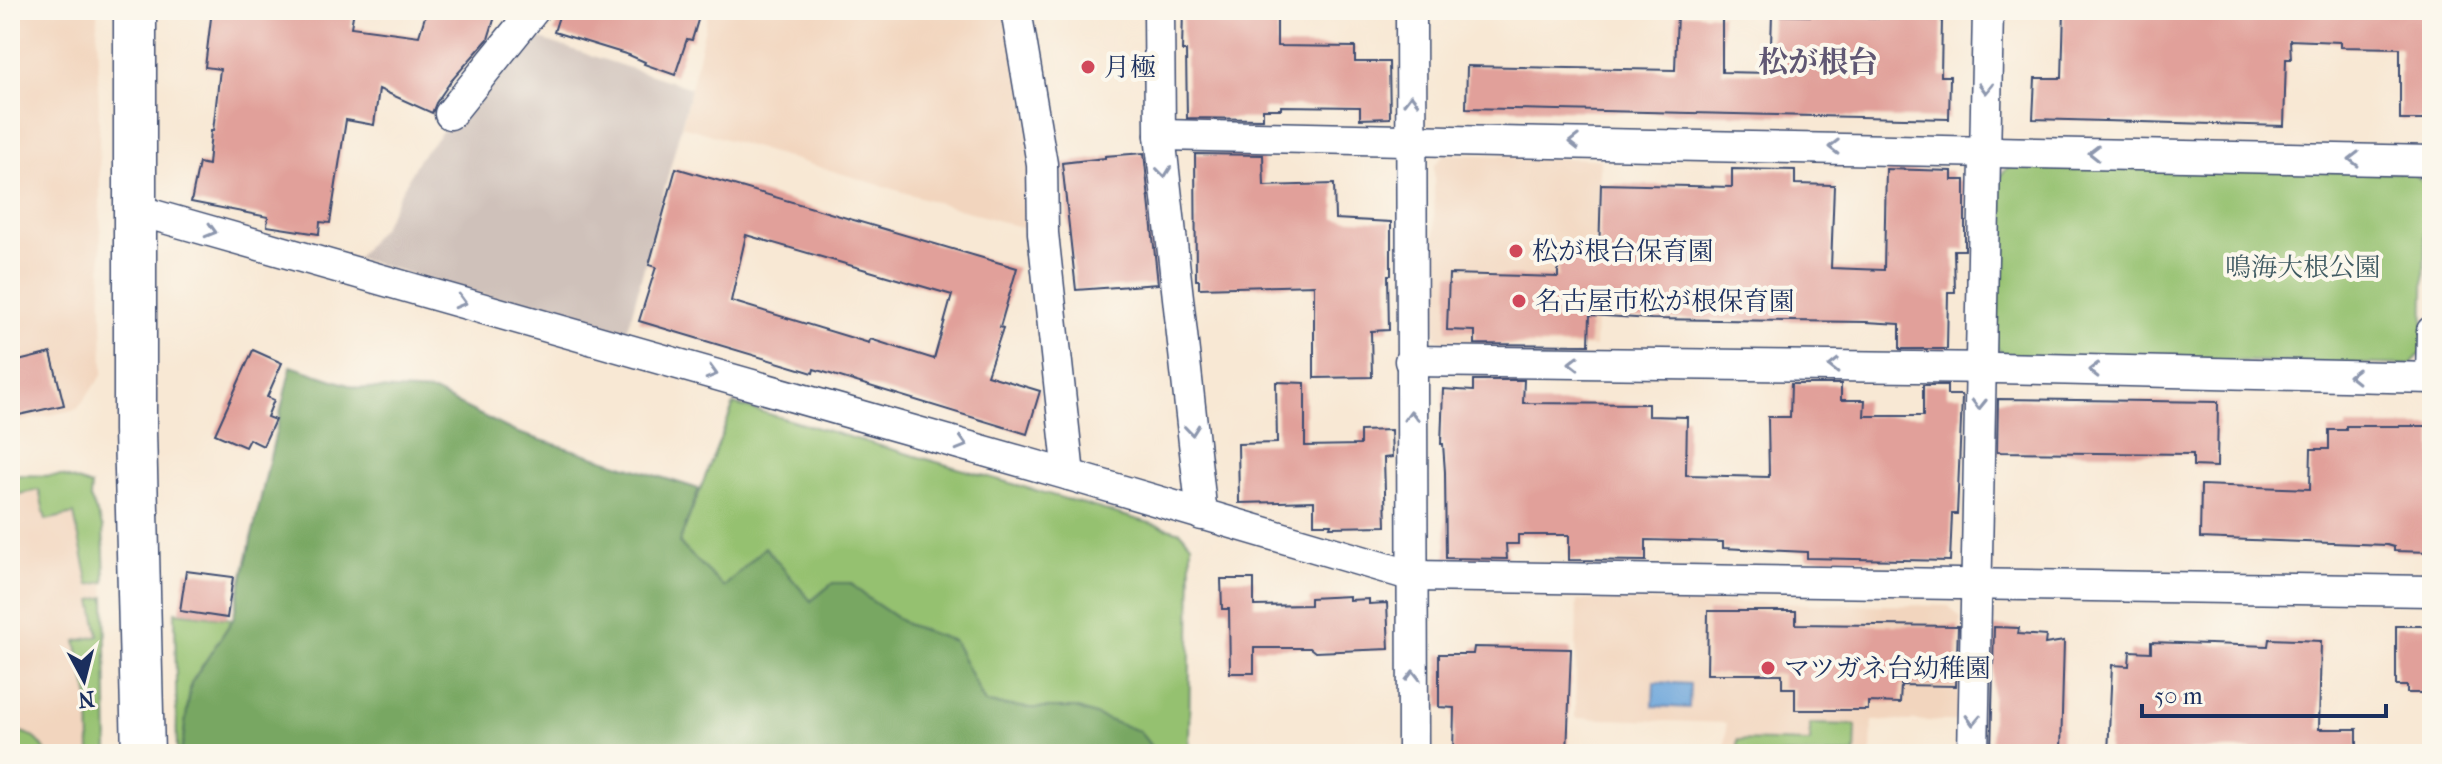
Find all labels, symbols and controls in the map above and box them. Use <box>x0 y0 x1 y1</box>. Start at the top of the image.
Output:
district label: 松が根台 <box>1758 45 1878 80</box>
place label: 月極 <box>1104 52 1156 83</box>
marker: 月極 <box>1079 58 1097 76</box>
one-way arrow <box>1978 82 1995 95</box>
one-way arrow <box>1402 93 1420 106</box>
one-way arrow <box>1567 133 1580 151</box>
one-way arrow <box>1827 139 1840 156</box>
one-way arrow <box>2087 144 2100 162</box>
one-way arrow <box>2347 150 2360 167</box>
one-way arrow <box>1155 166 1172 179</box>
one-way arrow <box>204 222 218 238</box>
place label: 松が根台保育園 <box>1532 236 1714 267</box>
marker: 松が根台保育園 <box>1507 242 1525 260</box>
park label: 鳴海大根公園 <box>2225 252 2381 283</box>
place label: 名古屋市松が根保育園 <box>1535 286 1795 317</box>
one-way arrow <box>454 292 468 309</box>
marker: 名古屋市松が根保育園 <box>1510 292 1528 310</box>
one-way arrow <box>1567 354 1580 372</box>
one-way arrow <box>1827 357 1840 375</box>
one-way arrow <box>2087 362 2100 379</box>
one-way arrow <box>704 364 718 380</box>
one-way arrow <box>2347 367 2360 385</box>
one-way arrow <box>1970 398 1988 411</box>
one-way arrow <box>1402 409 1420 422</box>
one-way arrow <box>1184 424 1201 437</box>
one-way arrow <box>954 435 968 451</box>
north arrow <box>44 640 124 720</box>
place label: マツガネ台幼稚園 <box>1784 653 1991 684</box>
marker: マツガネ台幼稚園 <box>1759 659 1777 677</box>
scale bar <box>2142 668 2386 718</box>
one-way arrow <box>1404 669 1422 682</box>
text: 50 m <box>2154 682 2203 710</box>
text: N <box>76 685 96 713</box>
one-way arrow <box>1965 714 1982 727</box>

